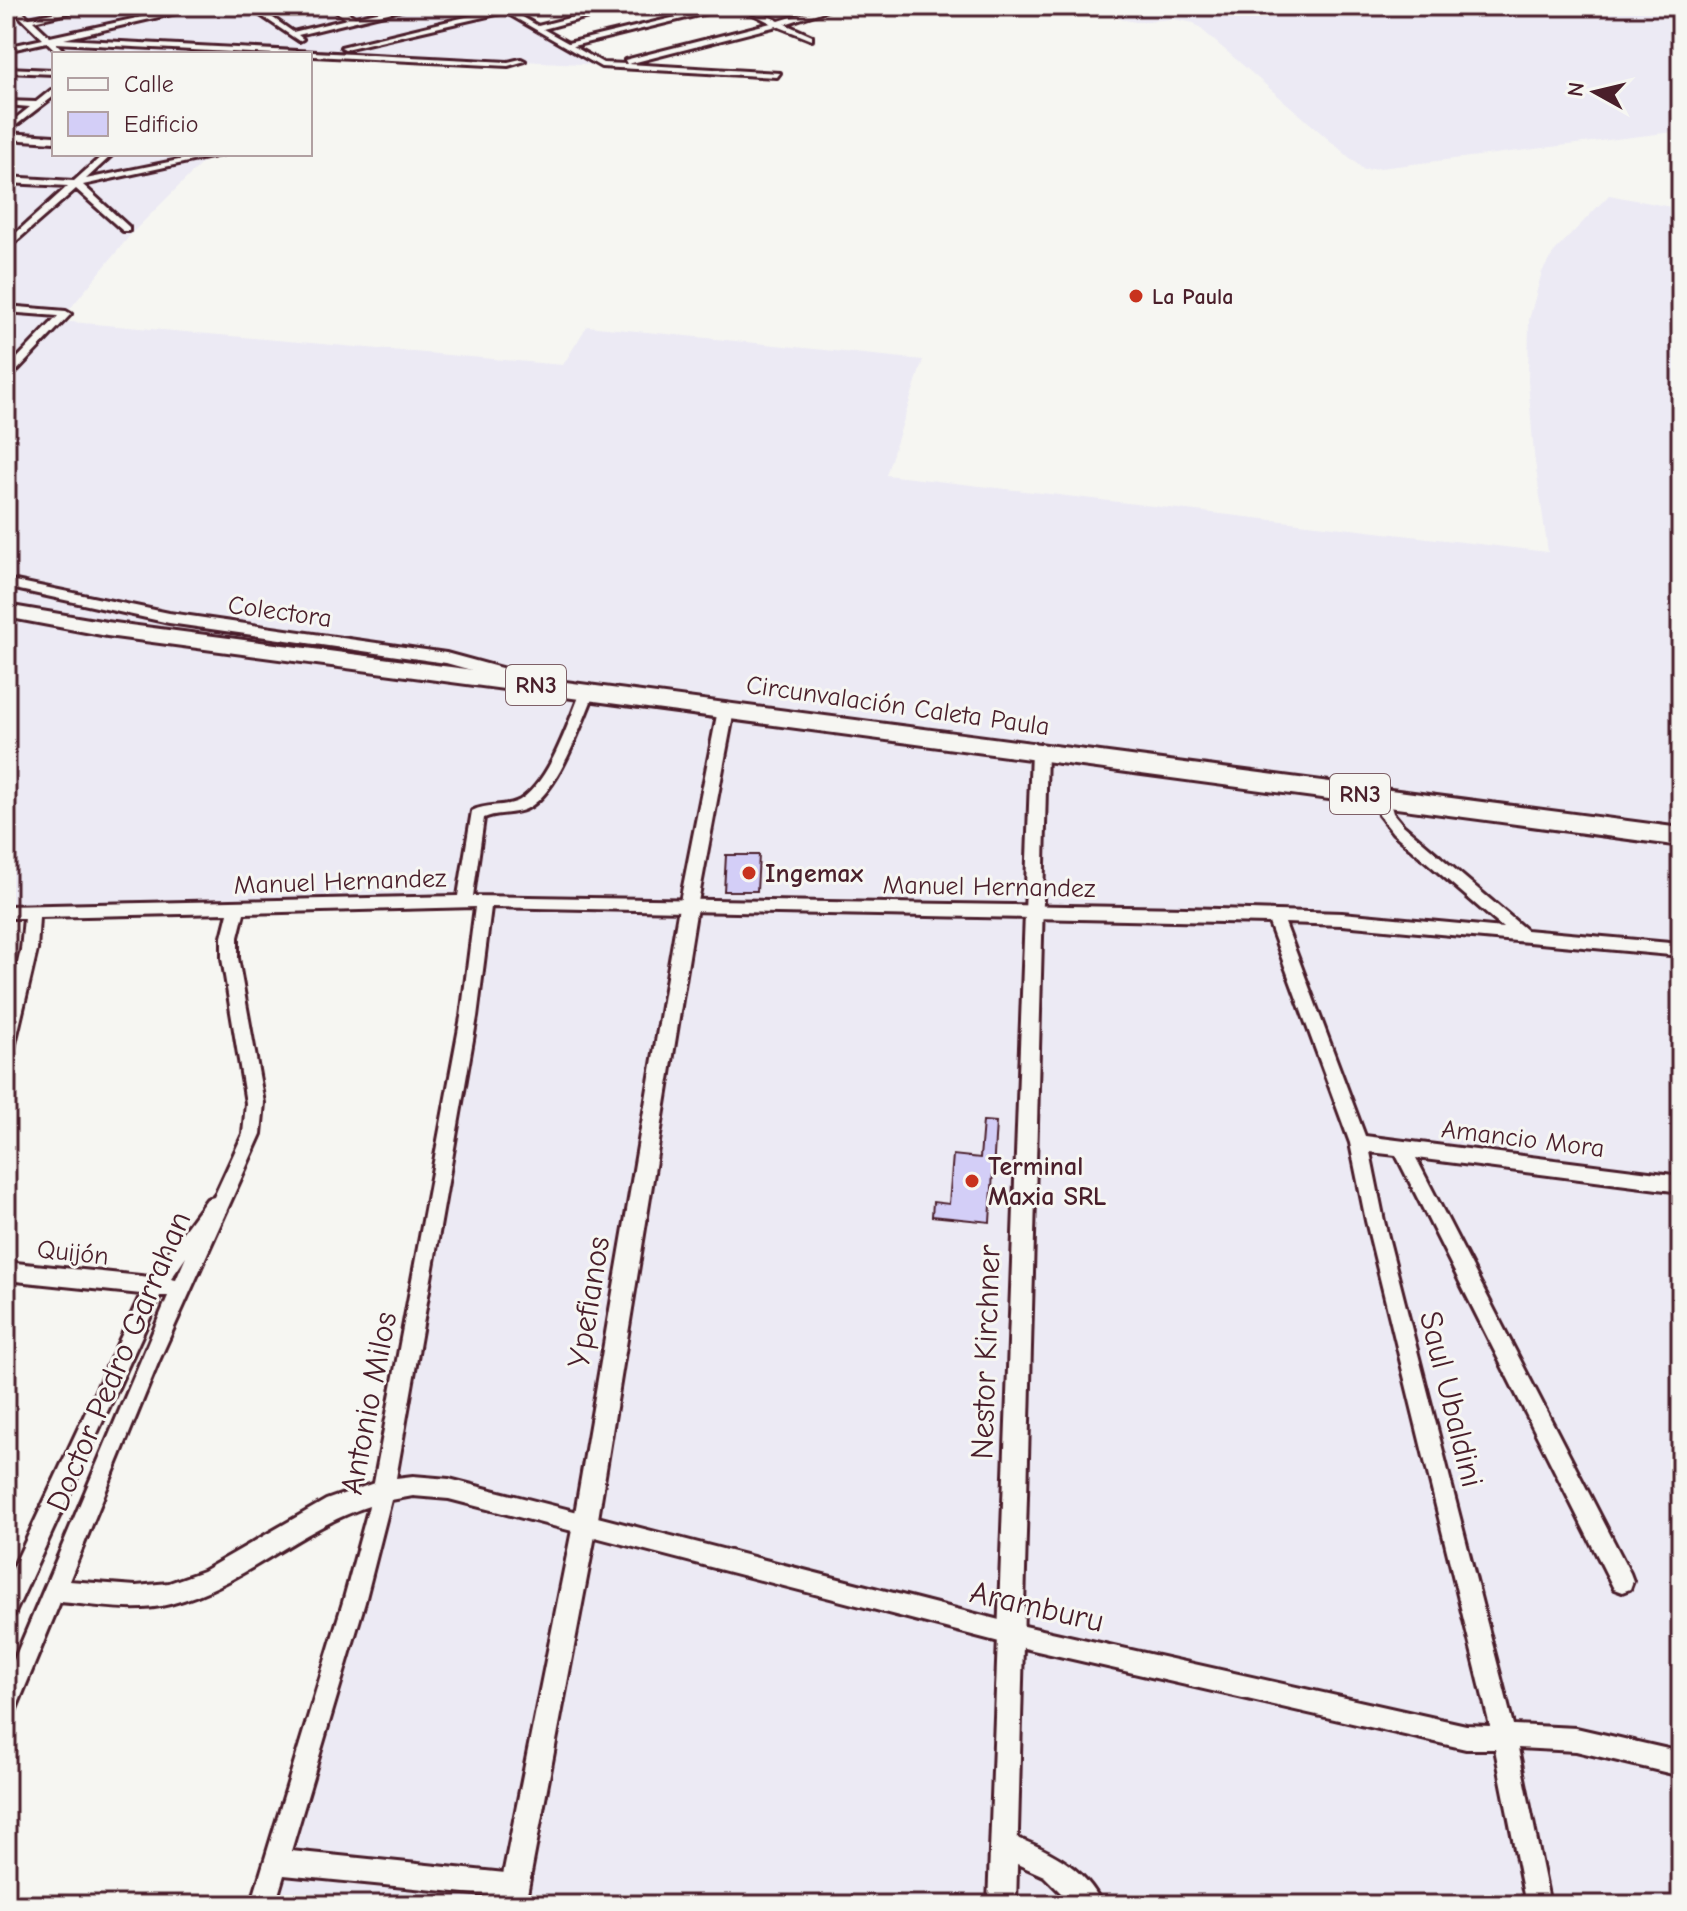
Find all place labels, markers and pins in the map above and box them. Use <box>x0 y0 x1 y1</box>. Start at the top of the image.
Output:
place label: La Paula <box>1152 284 1233 310</box>
marker: La Paula <box>1127 287 1145 305</box>
place label: Ingemax <box>765 859 864 889</box>
marker: Ingemax <box>740 864 758 882</box>
place label: Terminal Maxia SRL <box>988 1152 1106 1212</box>
marker: Terminal Maxia SRL <box>963 1172 981 1190</box>

